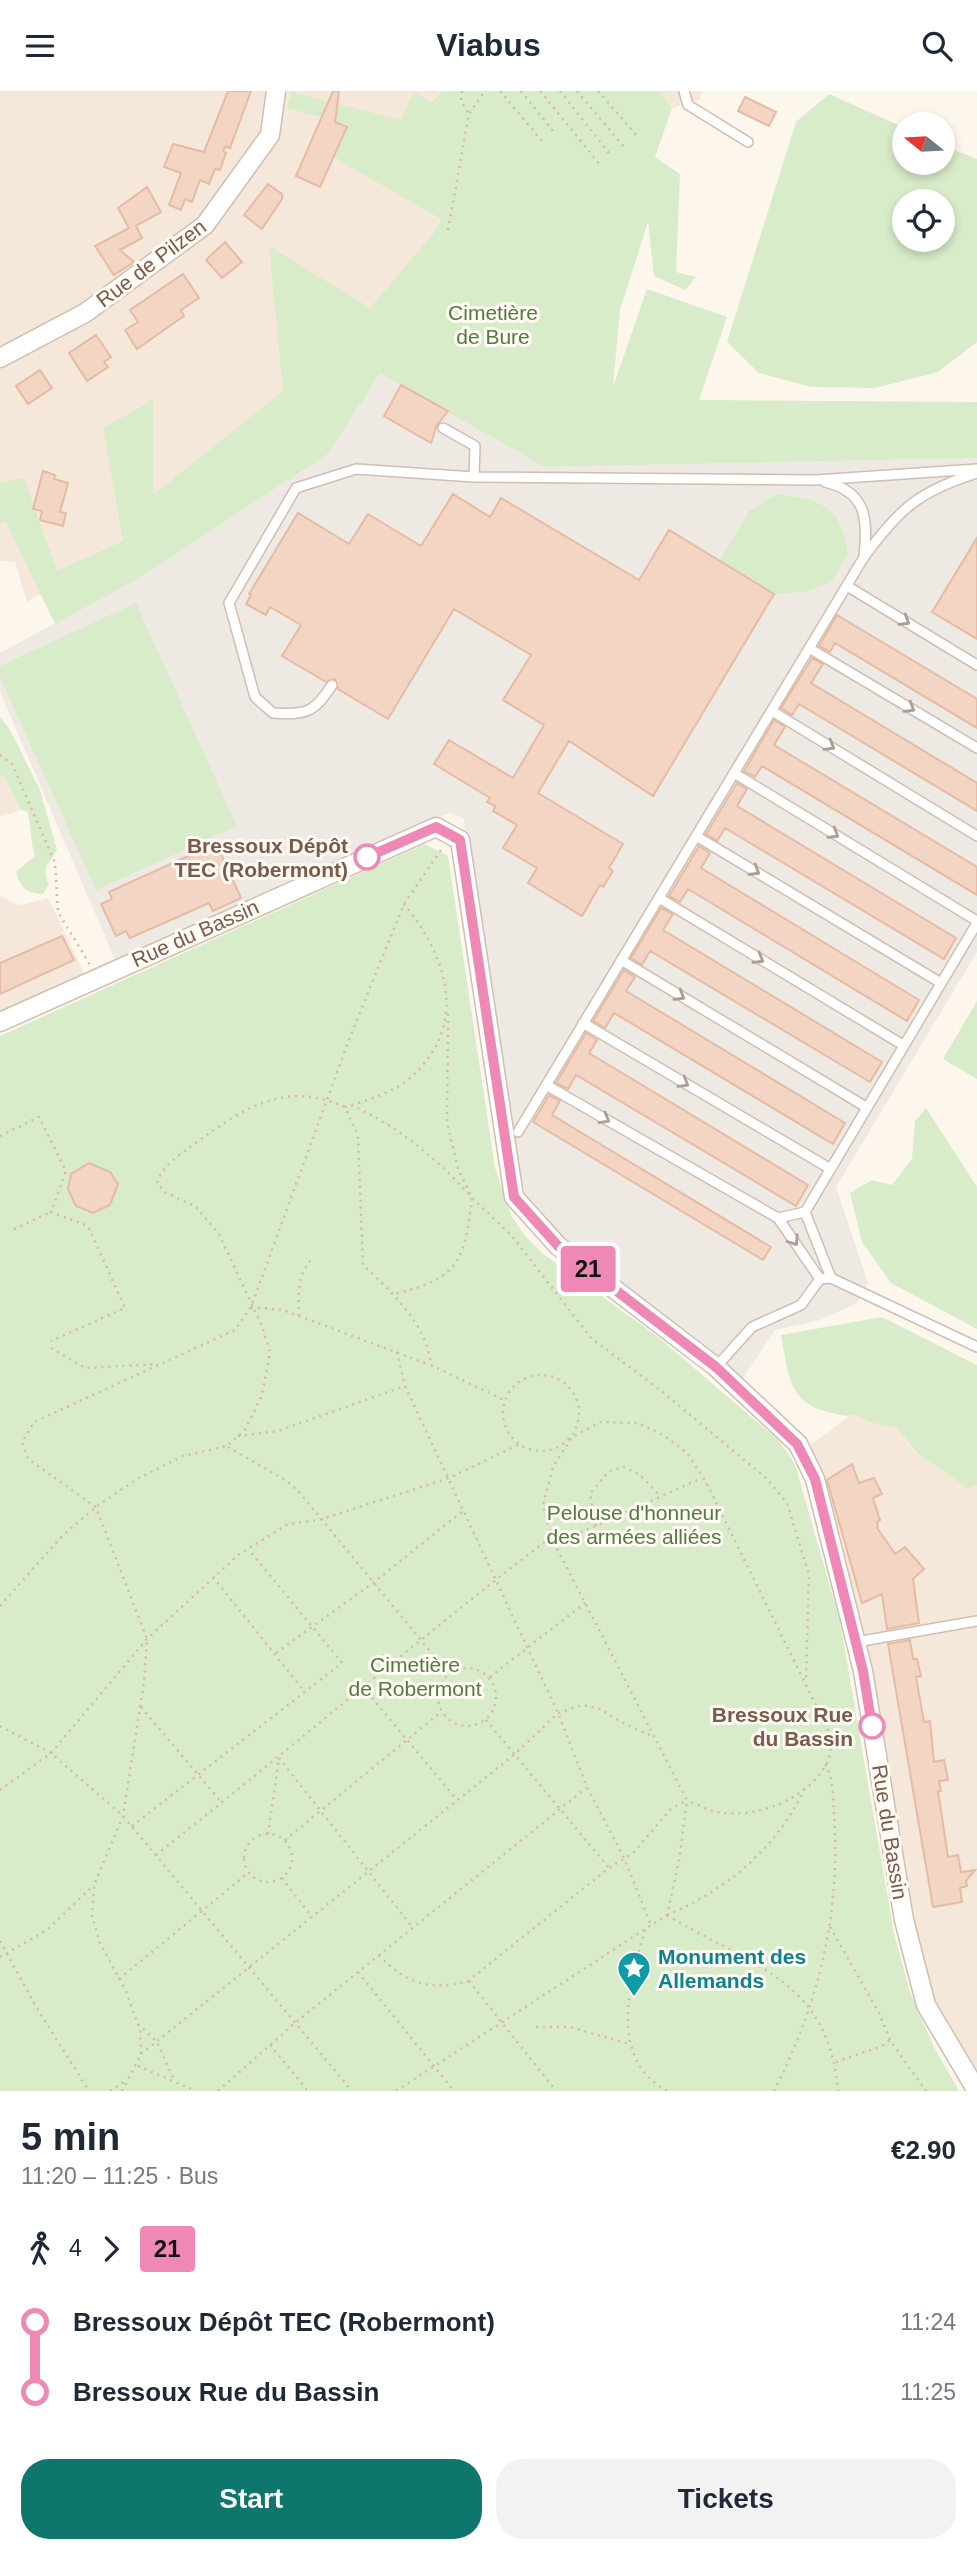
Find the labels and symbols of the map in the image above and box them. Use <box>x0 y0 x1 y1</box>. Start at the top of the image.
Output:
north arrow <box>892 112 956 175</box>
street label: Rue de Pilzen <box>92 214 210 312</box>
park label: Cimetière de Bure <box>448 301 538 348</box>
one-way arrow <box>898 613 911 626</box>
one-way arrow <box>902 700 915 713</box>
one-way arrow <box>822 738 835 751</box>
one-way arrow <box>827 826 840 839</box>
place label: Bressoux Dépôt TEC (Robermont) <box>174 834 348 881</box>
marker: Bressoux Dépôt TEC (Robermont) <box>354 844 380 870</box>
one-way arrow <box>747 862 760 875</box>
street label: Rue du Bassin <box>128 895 262 971</box>
one-way arrow <box>752 950 765 963</box>
one-way arrow <box>672 987 685 1000</box>
one-way arrow <box>677 1074 690 1087</box>
one-way arrow <box>598 1111 611 1124</box>
one-way arrow <box>786 1233 798 1246</box>
line badge: 21 <box>556 1246 620 1292</box>
park label: Pelouse d'honneur des armées alliées <box>546 1501 722 1548</box>
park label: Cimetière de Robermont <box>348 1653 482 1700</box>
place label: Bressoux Rue du Bassin <box>712 1703 853 1750</box>
marker: Bressoux Rue du Bassin <box>859 1713 885 1739</box>
street label: Rue du Bassin <box>868 1763 912 1901</box>
place label: Monument des Allemands <box>658 1945 806 1992</box>
place icon: Monument des Allemands <box>615 1949 653 1998</box>

